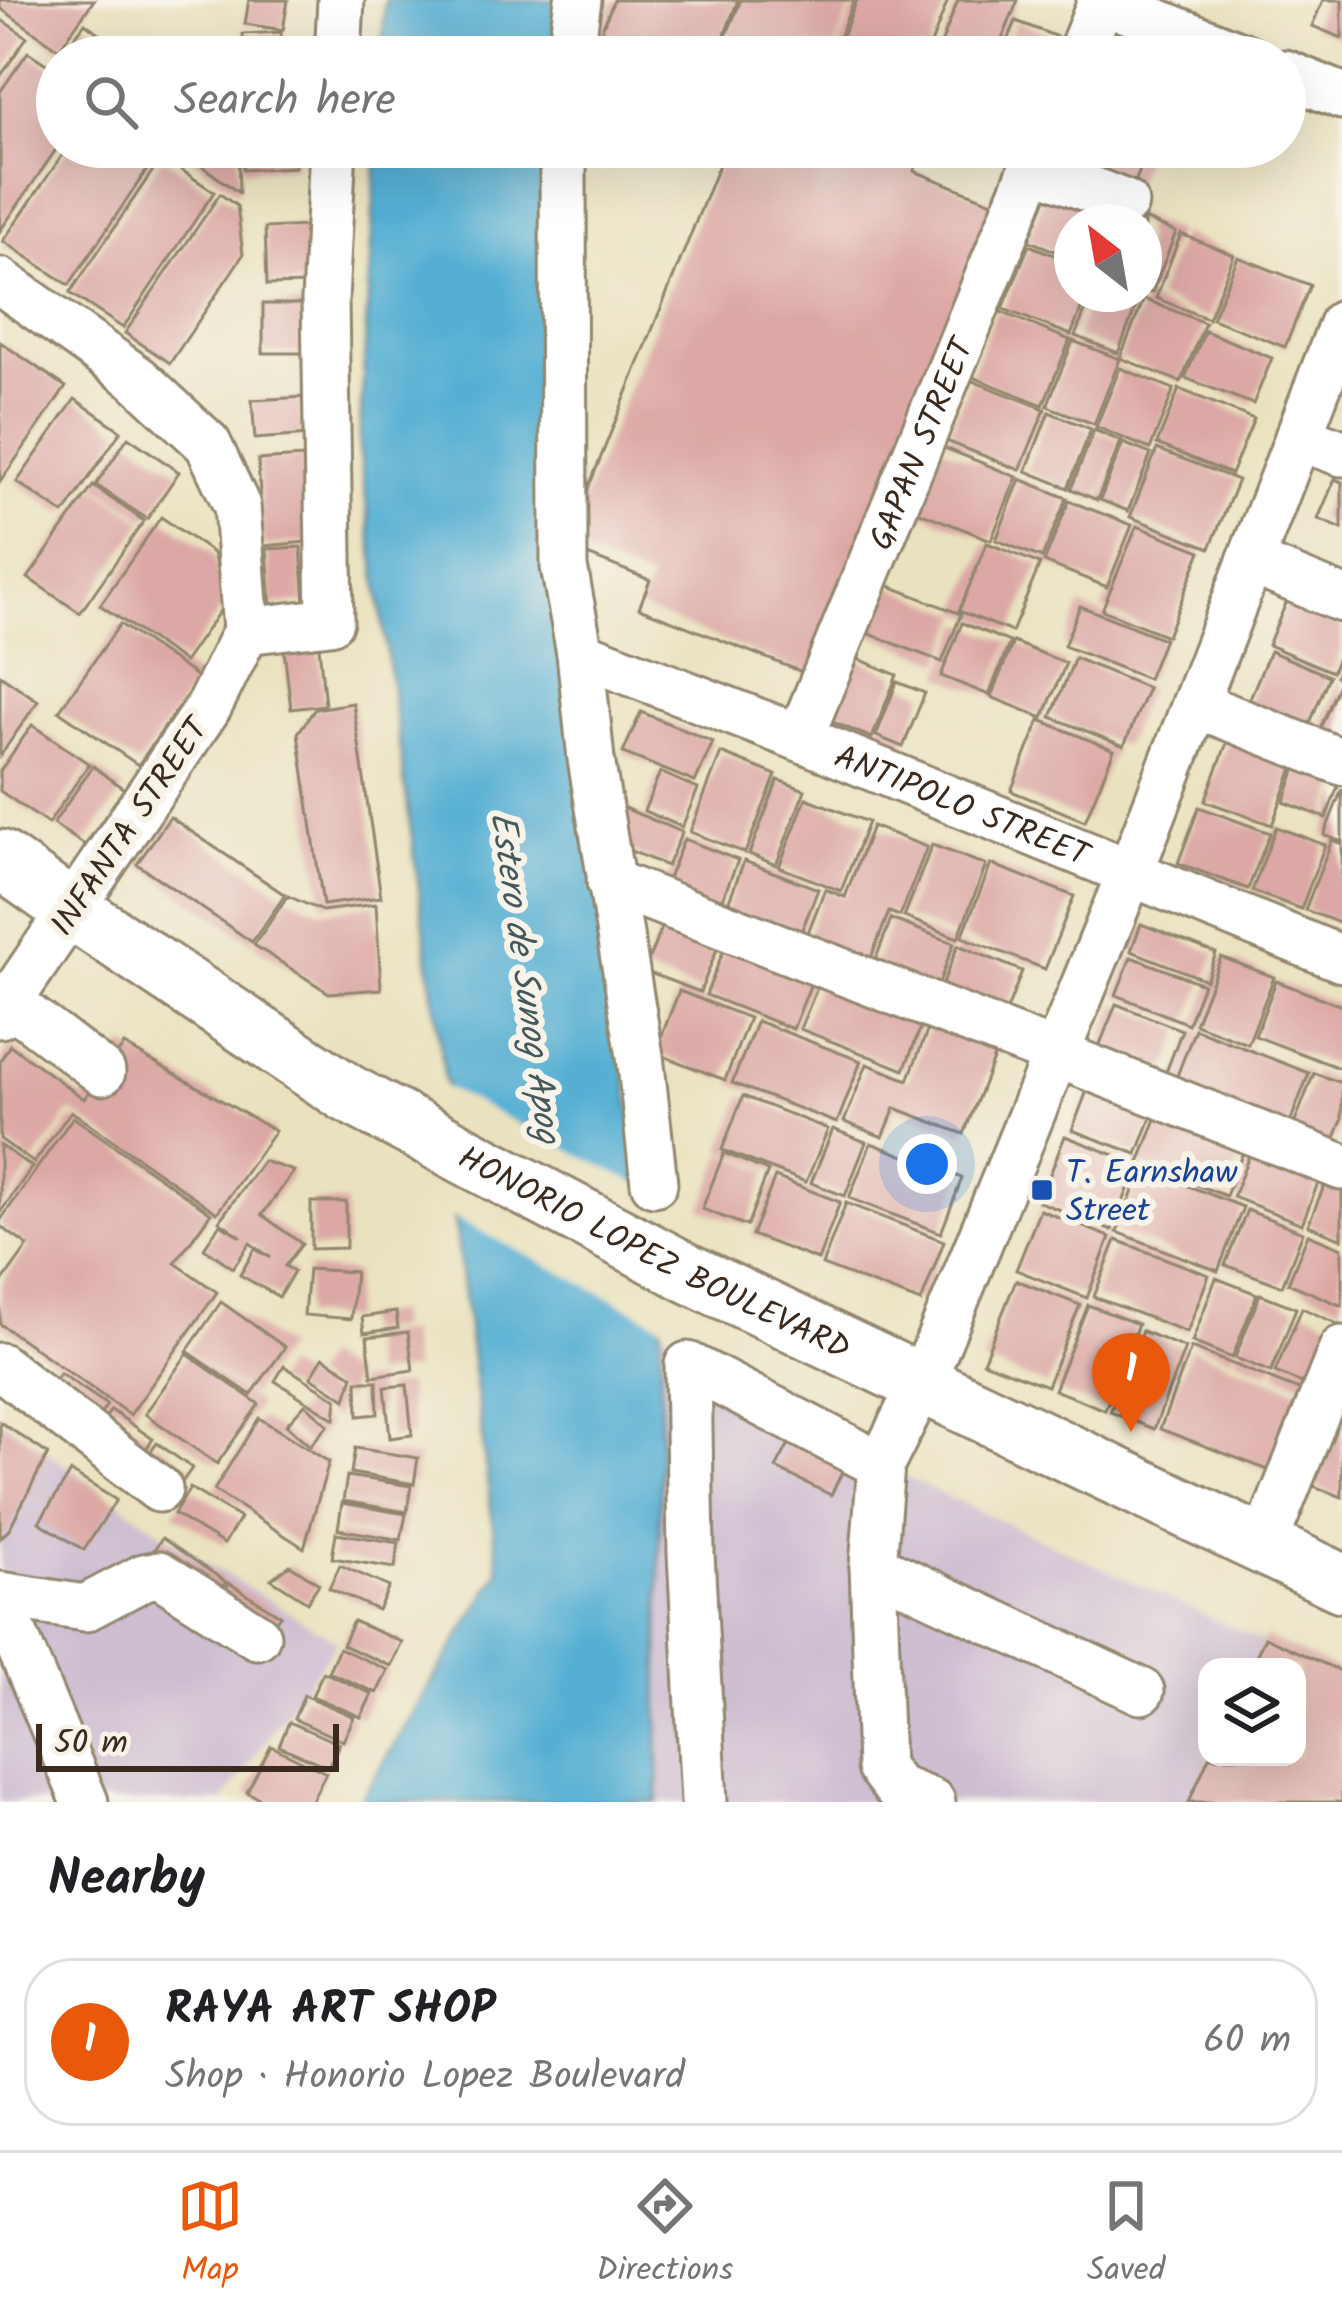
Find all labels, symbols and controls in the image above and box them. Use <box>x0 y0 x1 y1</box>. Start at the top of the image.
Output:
search box <box>36 36 1306 168</box>
text: Search here <box>174 66 396 138</box>
icon: search <box>78 69 144 135</box>
north arrow <box>1054 204 1162 312</box>
street label: GAPAN STREET <box>856 329 991 559</box>
street label: INFANTA STREET <box>38 706 225 948</box>
street label: ANTIPOLO STREET <box>826 732 1098 884</box>
water label: Estero de Sunog Apog <box>472 808 575 1149</box>
street label: HONORIO LOPEZ BOULEVARD <box>448 1133 858 1376</box>
your location <box>897 1134 957 1194</box>
place label: T. Earnshaw Street <box>1066 1148 1238 1239</box>
marker: T. Earnshaw Street <box>1029 1177 1055 1203</box>
pin: 1 <box>1092 1333 1170 1432</box>
map controls <box>1198 1658 1306 1766</box>
button: layers <box>1198 1658 1306 1766</box>
scale bar <box>36 1718 339 1771</box>
text: 50 m <box>54 1718 128 1771</box>
text: Nearby <box>48 1840 205 1921</box>
text: RAYA ART SHOP <box>165 1975 495 2047</box>
text: 1 <box>84 2011 96 2073</box>
text: 60 m <box>1203 2011 1291 2073</box>
text: Shop · Honorio Lopez Boulevard <box>165 2047 685 2109</box>
tab: Map <box>177 2173 243 2298</box>
tab: Directions <box>596 2173 733 2298</box>
tab: Saved <box>1087 2173 1165 2298</box>

